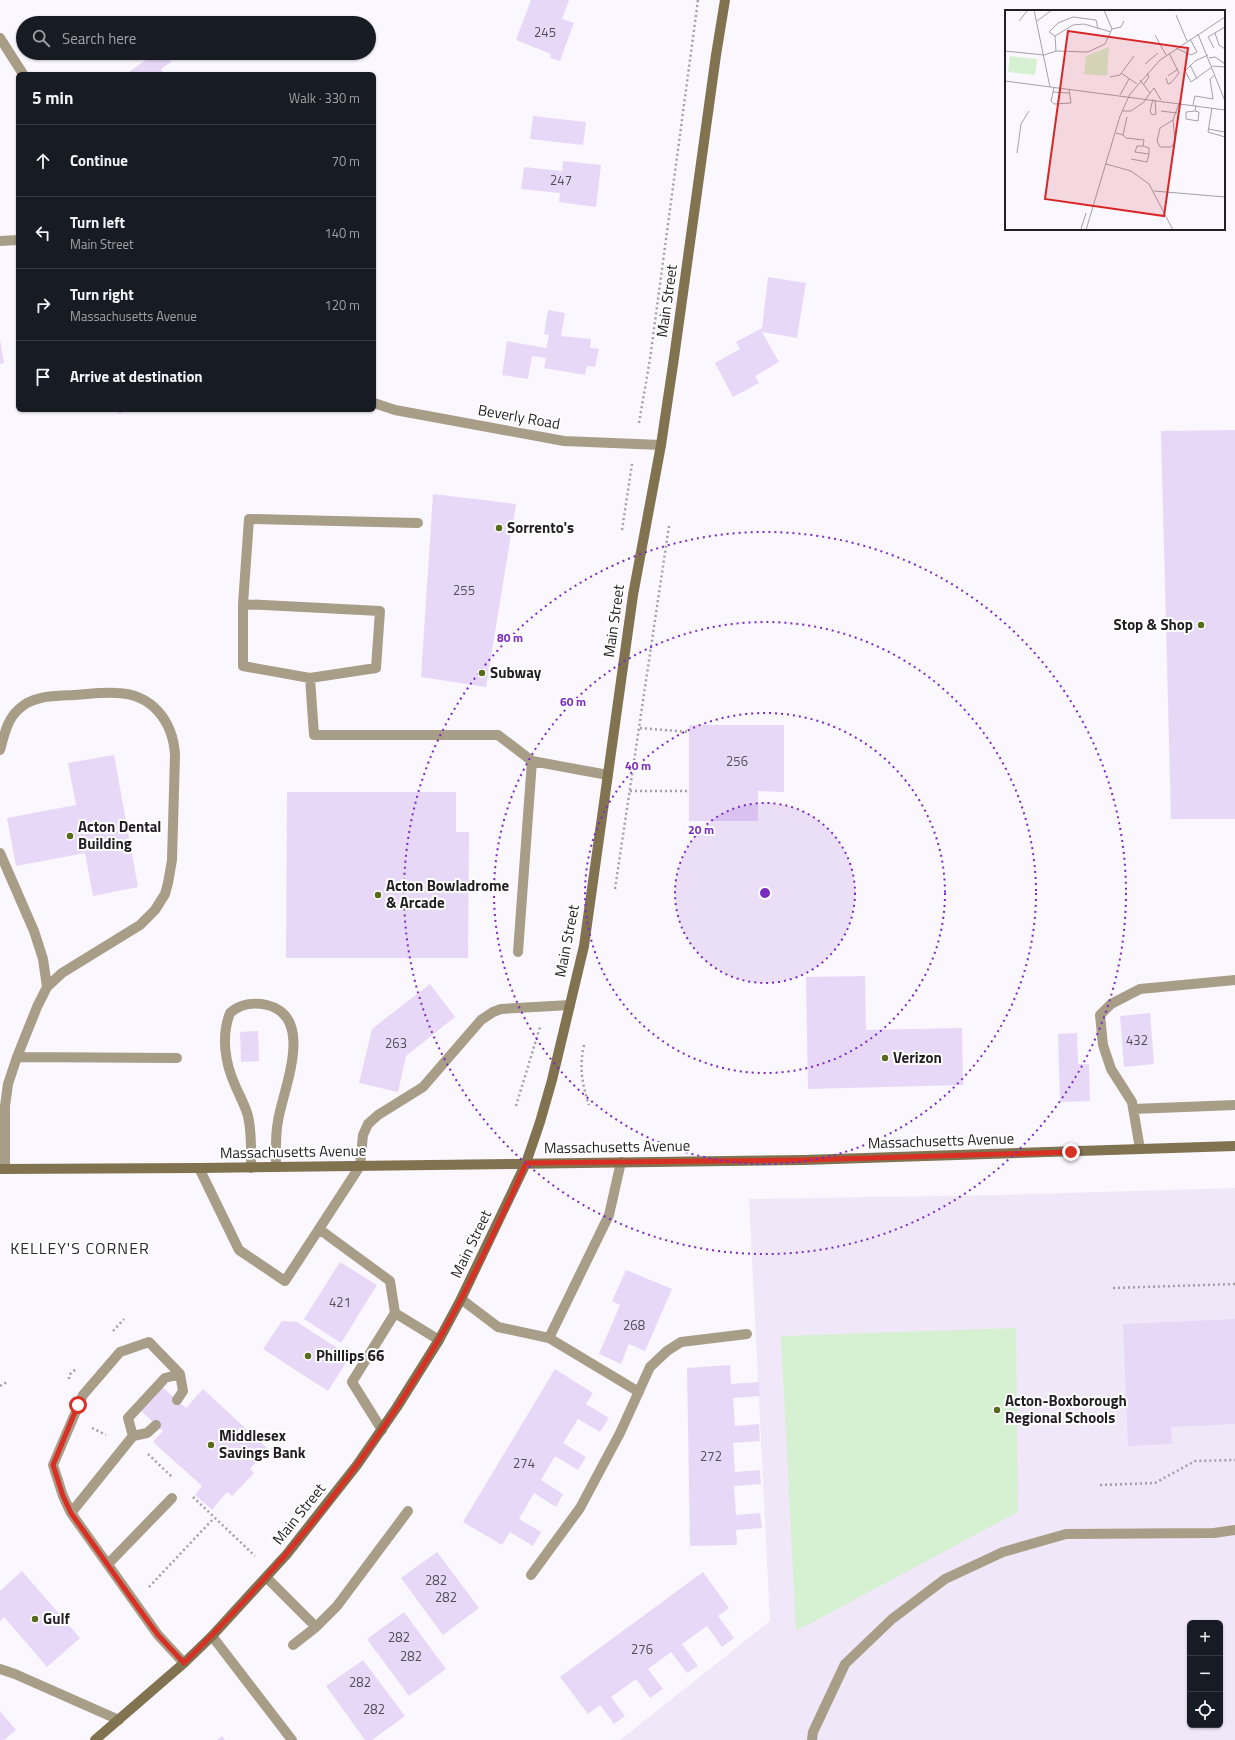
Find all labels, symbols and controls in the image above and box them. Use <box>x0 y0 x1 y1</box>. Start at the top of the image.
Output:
inset map <box>1005 10 1225 230</box>
search box <box>16 16 376 60</box>
house number: 245 <box>534 22 556 42</box>
icon: search <box>30 27 52 49</box>
text: Search here <box>62 27 136 50</box>
text: 5 min <box>32 85 73 111</box>
text: Walk · 330 m <box>289 88 360 108</box>
text: Continue <box>70 149 128 172</box>
icon: ahead <box>32 150 54 172</box>
text: 70 m <box>332 151 360 171</box>
house number: 247 <box>550 170 572 190</box>
text: Turn left <box>70 211 125 234</box>
icon: left <box>32 222 54 244</box>
text: 140 m <box>324 223 360 243</box>
text: Main Street <box>70 234 134 254</box>
street label: Main Street <box>650 262 683 339</box>
text: Turn right <box>70 283 134 306</box>
icon: right <box>32 294 54 316</box>
text: 120 m <box>324 295 360 315</box>
text: Massachusetts Avenue <box>70 306 197 326</box>
text: Arrive at destination <box>70 365 203 388</box>
icon: arrive <box>32 366 54 388</box>
street label: Beverly Road <box>476 398 562 435</box>
place label: Sorrento's <box>507 516 574 539</box>
marker: Sorrento's <box>494 523 504 533</box>
house number: 255 <box>453 580 475 600</box>
street label: Main Street <box>597 582 630 659</box>
place label: Stop & Shop <box>1114 613 1193 636</box>
marker: Stop & Shop <box>1196 620 1206 630</box>
text: 80 m <box>497 628 523 647</box>
place label: Subway <box>490 661 542 684</box>
marker: Subway <box>477 668 487 678</box>
text: 60 m <box>560 692 586 711</box>
house number: 256 <box>726 751 748 771</box>
text: 40 m <box>625 756 651 775</box>
place label: Acton Dental Building <box>78 815 161 855</box>
text: 20 m <box>688 820 714 839</box>
marker: Acton Dental Building <box>65 831 75 841</box>
place label: Acton Bowladrome & Arcade <box>386 874 509 914</box>
centre of rings <box>758 886 772 900</box>
marker: Acton Bowladrome & Arcade <box>373 890 383 900</box>
street label: Main Street <box>548 902 585 979</box>
house number: 432 <box>1126 1030 1148 1050</box>
house number: 263 <box>385 1033 407 1053</box>
place label: Verizon <box>893 1046 942 1069</box>
marker: Verizon <box>880 1053 890 1063</box>
street label: Massachusetts Avenue <box>867 1126 1015 1155</box>
street label: Massachusetts Avenue <box>544 1134 690 1159</box>
street label: Massachusetts Avenue <box>220 1139 366 1164</box>
route end <box>1062 1143 1080 1161</box>
street label: Main Street <box>444 1205 497 1282</box>
district label: KELLEY'S CORNER <box>10 1236 150 1260</box>
house number: 421 <box>329 1292 351 1312</box>
house number: 268 <box>623 1315 645 1335</box>
place label: Phillips 66 <box>316 1344 384 1367</box>
marker: Phillips 66 <box>303 1351 313 1361</box>
place label: Acton-Boxborough Regional Schools <box>1005 1389 1127 1429</box>
route start <box>69 1396 87 1414</box>
marker: Acton-Boxborough Regional Schools <box>992 1405 1002 1415</box>
place label: Middlesex Savings Bank <box>219 1424 306 1464</box>
marker: Middlesex Savings Bank <box>206 1440 216 1450</box>
house number: 272 <box>700 1446 722 1466</box>
house number: 274 <box>513 1453 535 1473</box>
street label: Main Street <box>267 1477 331 1549</box>
house number: 282 <box>425 1570 447 1590</box>
house number: 282 <box>435 1587 457 1607</box>
place label: Gulf <box>43 1607 71 1630</box>
marker: Gulf <box>30 1614 40 1624</box>
map controls <box>1187 1620 1223 1728</box>
button: + <box>1187 1620 1223 1656</box>
house number: 282 <box>388 1627 410 1647</box>
house number: 276 <box>631 1639 653 1659</box>
house number: 282 <box>400 1646 422 1666</box>
button: − <box>1187 1656 1223 1692</box>
house number: 282 <box>349 1672 371 1692</box>
button: locate <box>1187 1692 1223 1728</box>
house number: 282 <box>363 1699 385 1719</box>

